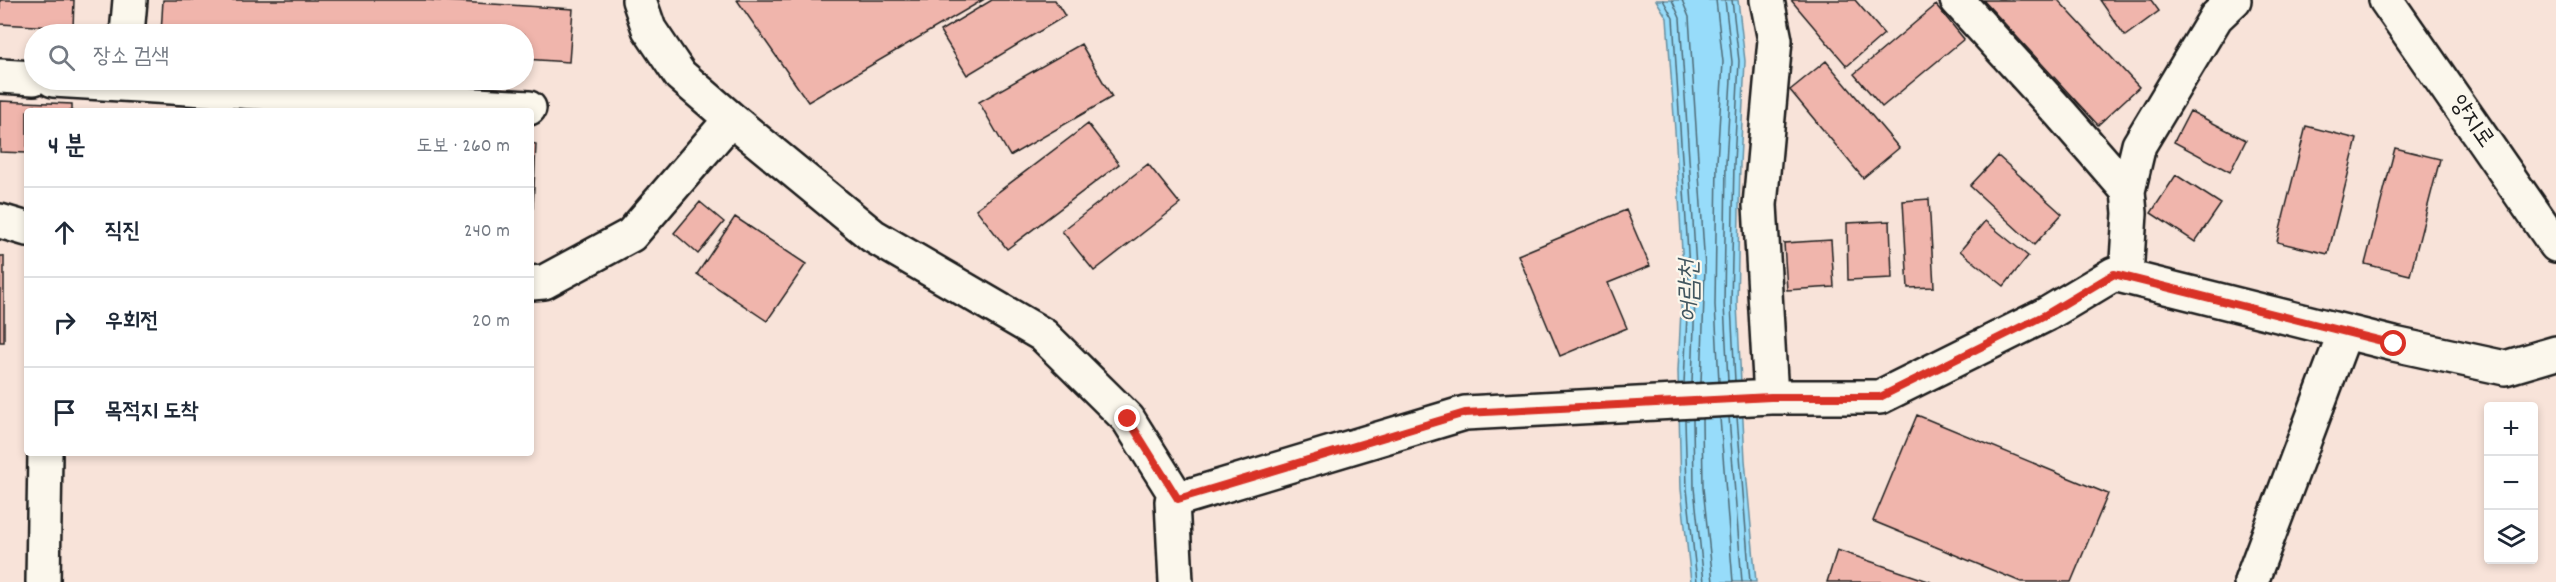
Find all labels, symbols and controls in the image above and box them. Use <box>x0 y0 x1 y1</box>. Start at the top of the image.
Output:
search box <box>24 24 534 90</box>
icon: search <box>45 41 78 74</box>
text: 장소 검색 <box>93 42 169 73</box>
street label: 양지로 <box>2440 89 2502 155</box>
text: 4 분 <box>48 129 86 166</box>
text: 도보 · 260 m <box>416 133 510 161</box>
icon: ahead <box>48 216 81 249</box>
text: 직진 <box>105 217 140 248</box>
text: 240 m <box>464 218 510 246</box>
water label: 어람천 <box>1672 257 1709 322</box>
icon: right <box>48 306 81 339</box>
text: 우회전 <box>105 307 158 338</box>
text: 20 m <box>472 308 510 336</box>
route start <box>2380 330 2406 356</box>
icon: arrive <box>48 396 81 429</box>
text: 목적지 도착 <box>105 397 199 428</box>
map controls <box>2484 402 2538 564</box>
button: + <box>2484 402 2538 456</box>
route end <box>1114 405 1140 431</box>
button: − <box>2484 456 2538 510</box>
button: layers <box>2484 510 2538 564</box>

